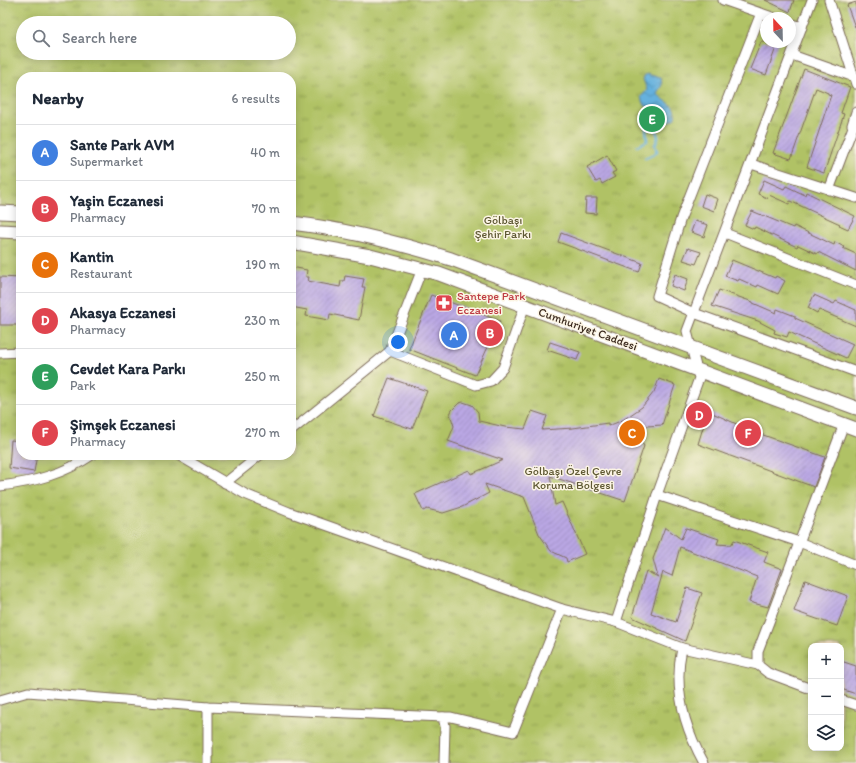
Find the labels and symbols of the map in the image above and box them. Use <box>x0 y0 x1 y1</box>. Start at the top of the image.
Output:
north arrow <box>760 12 796 48</box>
pin: E <box>639 104 665 134</box>
park label: Gölbaşı Şehir Parkı <box>475 213 531 241</box>
place label: Santepe Park Eczanesi <box>457 289 525 317</box>
pharmacy icon: Santepe Park Eczanesi <box>434 293 454 313</box>
street label: Cumhuriyet Caddesi <box>537 305 639 353</box>
pin: B <box>477 318 503 348</box>
pin: A <box>441 320 467 350</box>
your location <box>388 332 408 352</box>
pin: D <box>686 400 712 430</box>
pin: C <box>619 418 645 448</box>
pin: F <box>735 418 761 448</box>
park label: Gölbaşı Özel Çevre Koruma Bölgesi <box>524 464 622 492</box>

